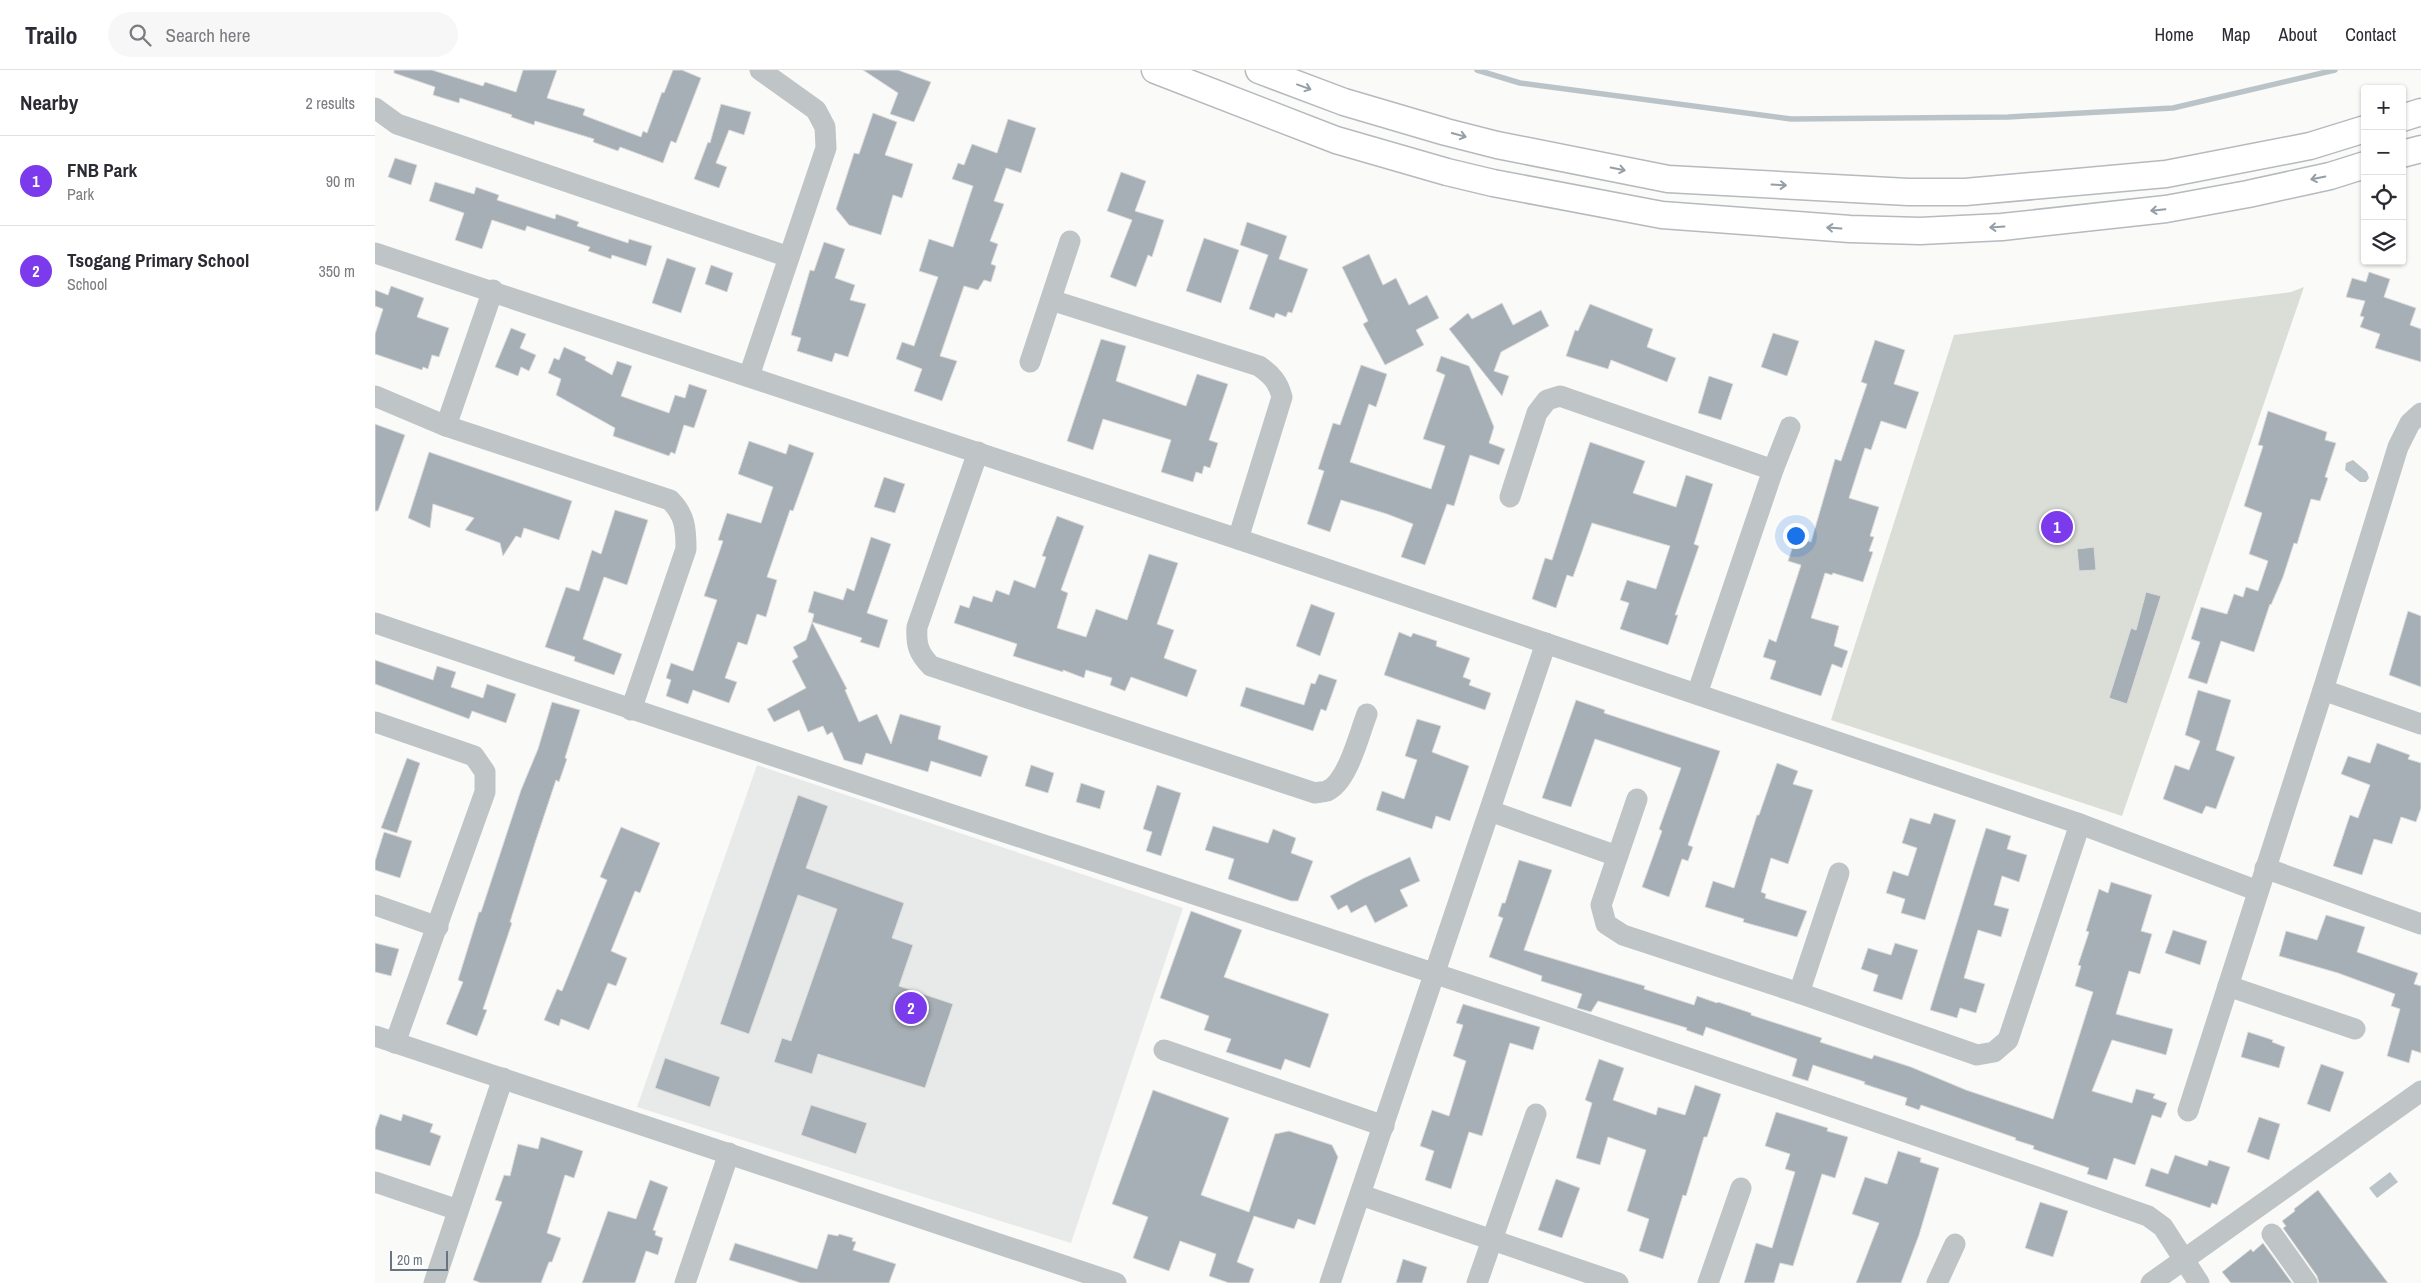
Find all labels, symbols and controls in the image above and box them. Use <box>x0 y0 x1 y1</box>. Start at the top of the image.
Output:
search box <box>108 12 458 57</box>
text: Trailo <box>25 19 78 51</box>
icon: search <box>126 21 154 49</box>
text: Search here <box>166 22 250 48</box>
text: Home <box>2154 22 2194 47</box>
text: Map <box>2222 22 2251 47</box>
text: About <box>2279 22 2317 47</box>
text: Contact <box>2345 22 2396 47</box>
one-way arrow <box>1296 83 1311 92</box>
map controls <box>2361 85 2406 265</box>
button: + <box>2361 85 2406 130</box>
text: Nearby <box>20 88 78 117</box>
text: 2 results <box>305 92 355 114</box>
button: − <box>2361 130 2406 175</box>
one-way arrow <box>1451 131 1467 140</box>
text: FNB Park <box>67 157 137 183</box>
one-way arrow <box>1610 165 1626 174</box>
text: 1 <box>32 170 40 192</box>
text: 90 m <box>326 170 355 192</box>
one-way arrow <box>2310 174 2326 184</box>
button: locate <box>2361 175 2406 220</box>
one-way arrow <box>1771 181 1787 190</box>
text: Park <box>67 183 94 205</box>
one-way arrow <box>2151 205 2167 215</box>
button: layers <box>2361 220 2406 265</box>
one-way arrow <box>1989 222 2005 231</box>
one-way arrow <box>1827 223 1843 232</box>
text: Tsogang Primary School <box>67 247 249 273</box>
text: 2 <box>32 260 40 282</box>
text: 350 m <box>319 260 355 282</box>
text: School <box>67 273 107 295</box>
pin: 1 <box>2041 508 2073 546</box>
your location <box>1783 523 1809 549</box>
pin: 2 <box>895 989 927 1027</box>
scale bar <box>390 1248 447 1271</box>
text: 20 m <box>397 1251 423 1269</box>

